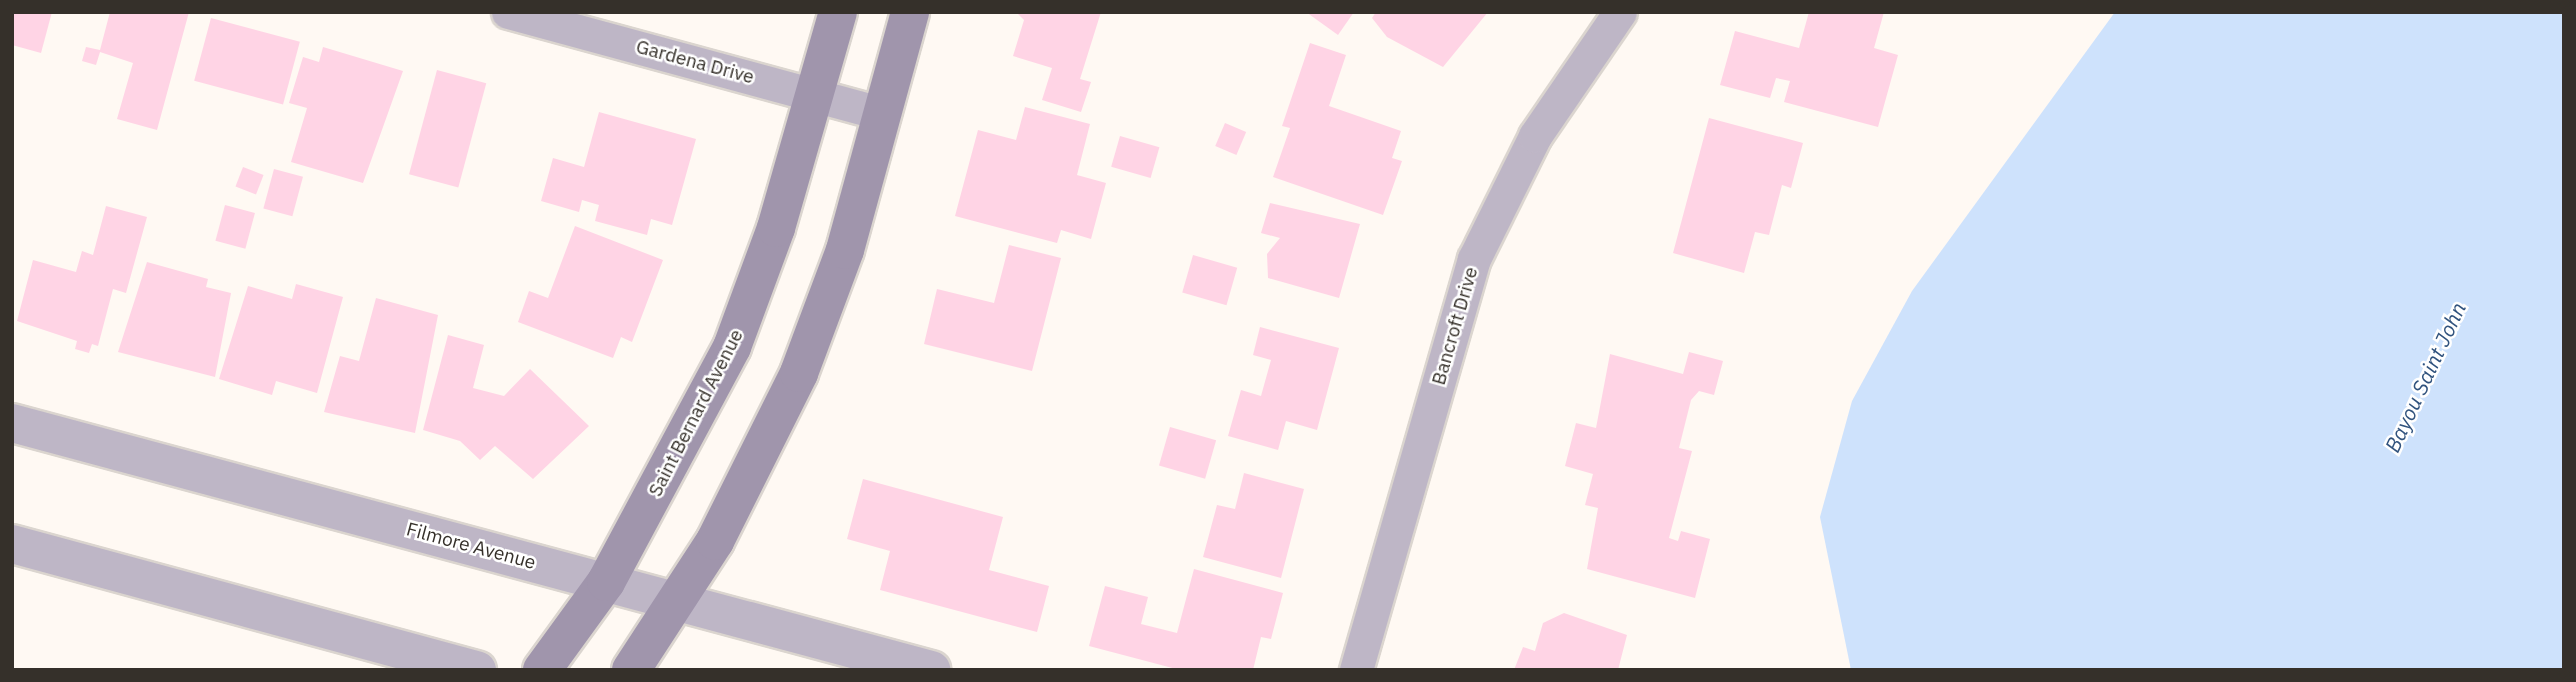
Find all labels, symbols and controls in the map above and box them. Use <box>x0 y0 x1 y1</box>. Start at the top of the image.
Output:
street label: Gardena Drive <box>634 35 756 89</box>
street label: Bancroft Drive <box>1427 264 1483 388</box>
water label: Bayou Saint John <box>2379 298 2471 456</box>
street label: Saint Bernard Avenue <box>644 326 748 500</box>
street label: Filmore Avenue <box>404 518 538 574</box>

